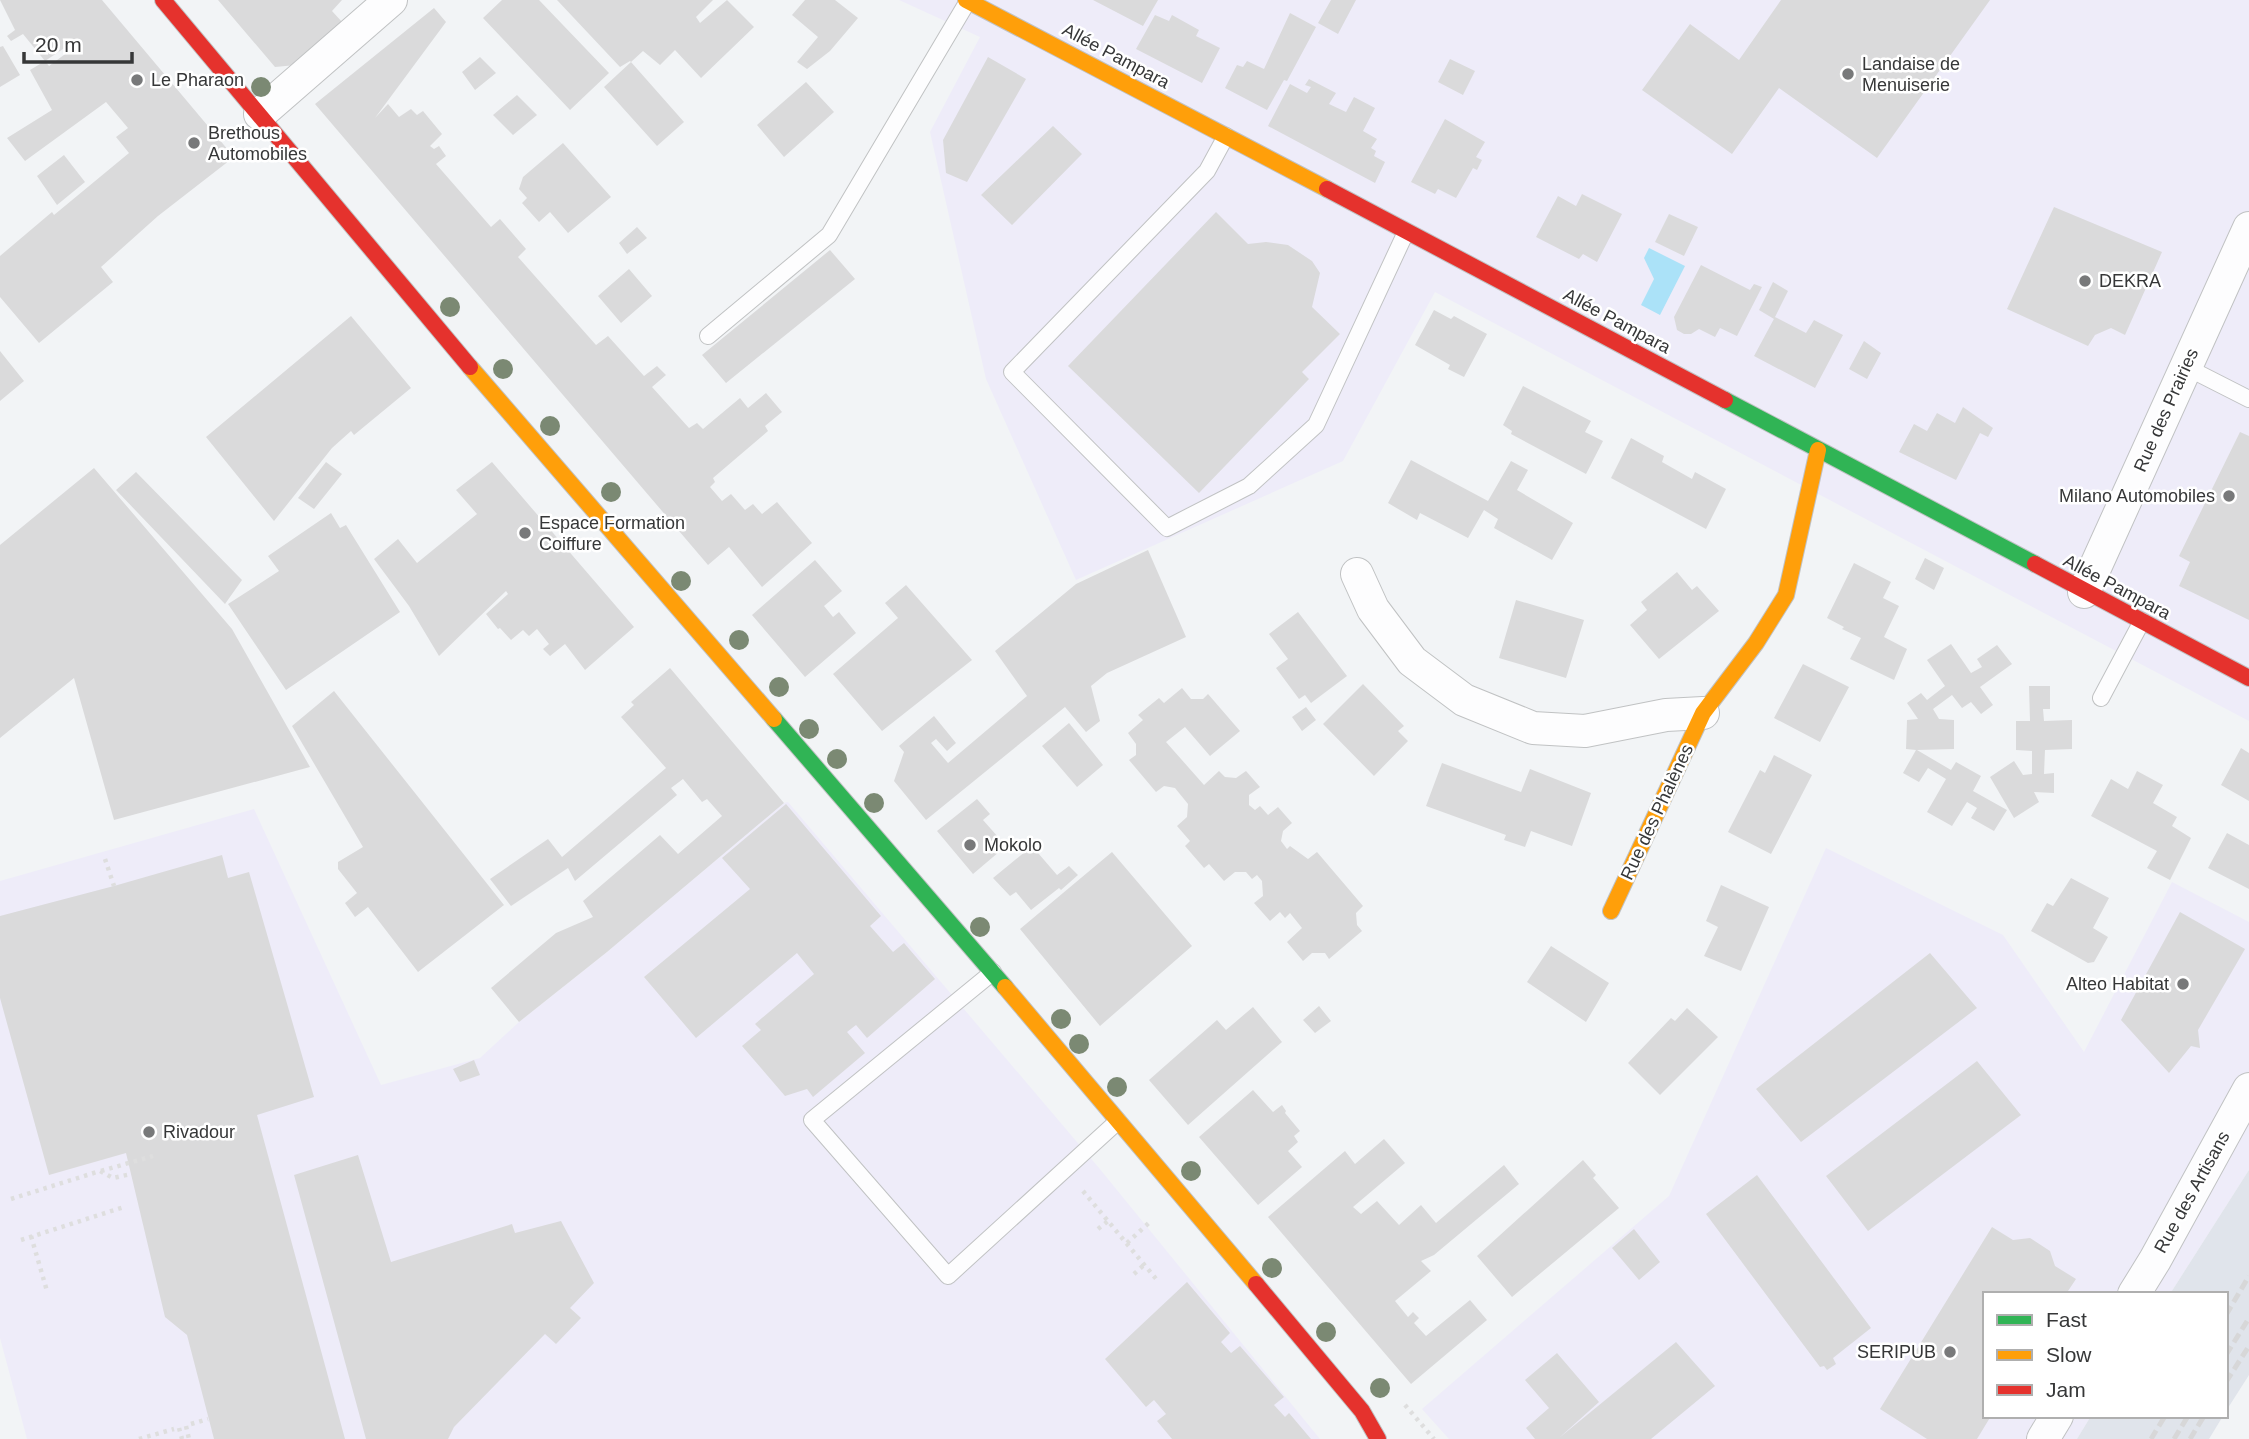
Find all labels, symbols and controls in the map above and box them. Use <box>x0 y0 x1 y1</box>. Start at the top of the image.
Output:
street label: Allée Pampara <box>1059 19 1174 93</box>
scale bar <box>24 21 133 65</box>
text: 20 m <box>35 33 82 56</box>
place label: Landaise de Menuiserie <box>1862 54 1960 95</box>
marker: Landaise de Menuiserie <box>1840 66 1856 82</box>
place label: Le Pharaon <box>151 70 244 90</box>
marker: Le Pharaon <box>129 72 145 88</box>
place label: Brethous Automobiles <box>208 123 307 164</box>
marker: Brethous Automobiles <box>186 135 202 151</box>
place label: DEKRA <box>2099 271 2161 291</box>
marker: DEKRA <box>2077 273 2093 289</box>
street label: Allée Pampara <box>1560 284 1675 358</box>
street label: Rue des Prairies <box>2130 345 2202 475</box>
place label: Milano Automobiles <box>2059 486 2215 506</box>
marker: Milano Automobiles <box>2221 488 2237 504</box>
place label: Espace Formation Coiffure <box>539 513 685 554</box>
marker: Espace Formation Coiffure <box>517 525 533 541</box>
street label: Allée Pampara <box>2060 550 2175 624</box>
street label: Rue des Phalènes <box>1617 741 1697 883</box>
place label: Mokolo <box>984 835 1042 855</box>
marker: Mokolo <box>962 837 978 853</box>
place label: Alteo Habitat <box>2066 974 2169 994</box>
marker: Alteo Habitat <box>2175 976 2191 992</box>
place label: Rivadour <box>163 1122 235 1142</box>
marker: Rivadour <box>141 1124 157 1140</box>
street label: Rue des Artisans <box>2150 1128 2234 1256</box>
legend <box>1983 1292 2228 1418</box>
text: Fast <box>2046 1308 2087 1331</box>
place label: SERIPUB <box>1857 1342 1936 1362</box>
text: Slow <box>2046 1343 2092 1366</box>
marker: SERIPUB <box>1942 1344 1958 1360</box>
text: Jam <box>2046 1378 2086 1401</box>

